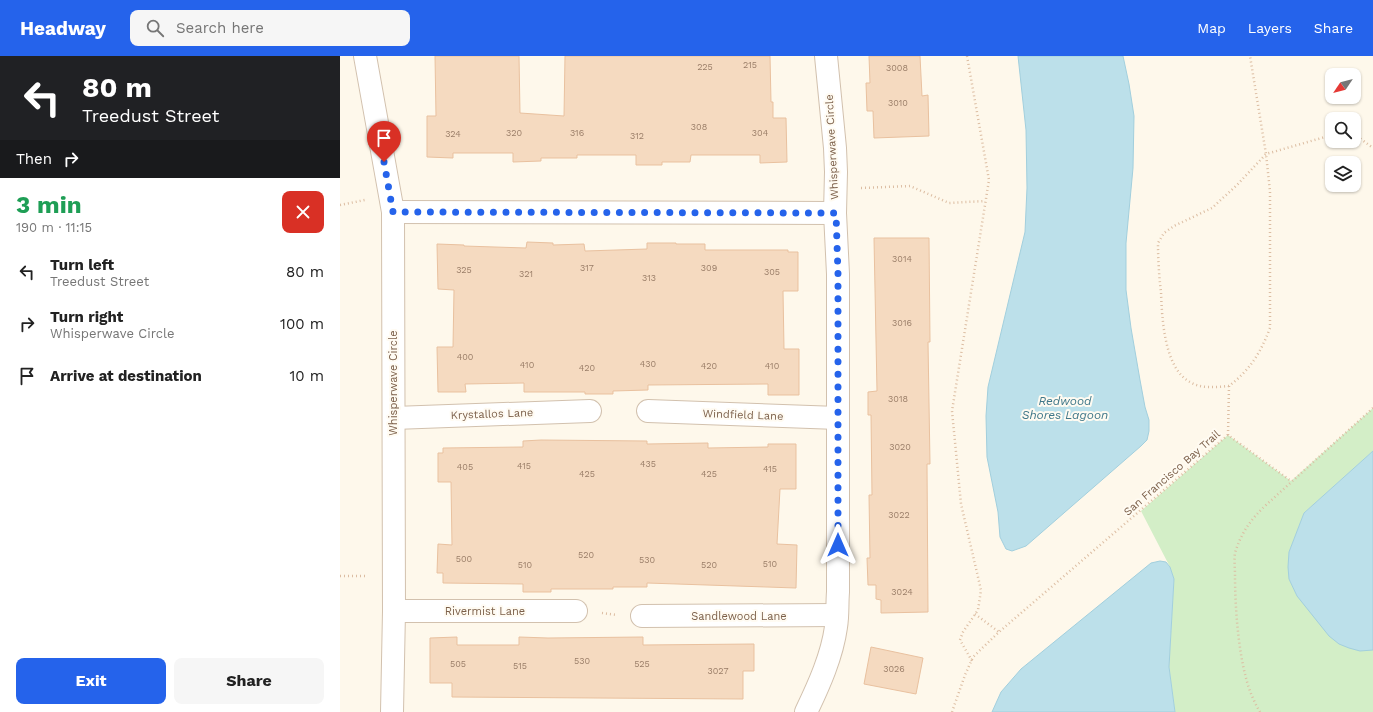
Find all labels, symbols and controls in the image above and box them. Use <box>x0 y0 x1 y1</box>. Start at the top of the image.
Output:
search box <box>130 10 410 46</box>
text: Headway <box>20 17 106 40</box>
icon: search <box>144 17 166 39</box>
text: Search here <box>176 19 264 37</box>
text: Map <box>1197 20 1226 36</box>
text: Layers <box>1248 20 1292 36</box>
text: Share <box>1314 20 1353 36</box>
house number: 215 <box>743 60 757 70</box>
house number: 225 <box>697 62 713 72</box>
house number: 3008 <box>886 63 908 73</box>
north arrow <box>1325 68 1361 104</box>
map controls <box>1325 68 1361 192</box>
text: 80 m <box>82 71 152 104</box>
icon: left <box>16 72 68 124</box>
street label: Whisperwave Circle <box>823 94 841 200</box>
house number: 3010 <box>888 98 908 108</box>
text: Treedust Street <box>82 105 219 126</box>
button: search <box>1325 112 1361 148</box>
pin <box>367 121 401 162</box>
house number: 308 <box>691 122 707 132</box>
icon: arrive <box>373 127 395 149</box>
house number: 320 <box>506 128 522 138</box>
house number: 316 <box>570 128 584 138</box>
house number: 304 <box>752 128 769 138</box>
house number: 324 <box>445 129 461 139</box>
house number: 312 <box>630 131 644 141</box>
icon: right <box>60 148 82 170</box>
text: Then <box>16 150 52 168</box>
button: layers <box>1325 156 1361 192</box>
text: 3 min <box>16 191 82 219</box>
button: close <box>282 191 324 233</box>
text: 190 m · 11:15 <box>16 220 92 235</box>
house number: 3014 <box>892 254 912 264</box>
text: Turn left <box>50 256 114 274</box>
icon: left <box>16 261 38 283</box>
text: 80 m <box>286 263 324 281</box>
house number: 317 <box>580 263 594 273</box>
house number: 309 <box>701 263 717 273</box>
house number: 325 <box>456 265 472 275</box>
house number: 305 <box>764 267 780 277</box>
house number: 321 <box>519 269 533 279</box>
house number: 313 <box>642 273 656 283</box>
text: Treedust Street <box>50 274 149 289</box>
text: Turn right <box>50 308 123 326</box>
icon: right <box>16 313 38 335</box>
text: 100 m <box>280 315 324 333</box>
house number: 3016 <box>892 318 912 328</box>
text: Whisperwave Circle <box>50 326 175 341</box>
street label: Whisperwave Circle <box>387 330 400 436</box>
house number: 400 <box>457 352 474 362</box>
house number: 430 <box>640 359 657 369</box>
house number: 410 <box>520 360 535 370</box>
house number: 420 <box>701 361 718 371</box>
house number: 410 <box>765 361 780 371</box>
house number: 420 <box>579 363 596 373</box>
icon: arrive <box>16 365 38 387</box>
text: Arrive at destination <box>50 367 202 385</box>
text: 10 m <box>289 367 324 385</box>
house number: 3018 <box>888 394 908 404</box>
water label: Redwood Shores Lagoon <box>1022 394 1108 422</box>
street label: Krystallos Lane <box>450 406 534 422</box>
street label: Windfield Lane <box>702 407 784 423</box>
street label: San Francisco Bay Trail <box>1121 427 1223 518</box>
house number: 3020 <box>889 442 911 452</box>
house number: 435 <box>640 459 656 469</box>
house number: 415 <box>517 461 531 471</box>
house number: 405 <box>457 462 473 472</box>
house number: 415 <box>763 464 777 474</box>
house number: 425 <box>579 469 595 479</box>
house number: 425 <box>701 469 717 479</box>
house number: 3022 <box>888 510 910 520</box>
position arrow <box>817 524 859 566</box>
house number: 520 <box>578 550 594 560</box>
house number: 500 <box>456 554 473 564</box>
house number: 530 <box>639 555 655 565</box>
house number: 510 <box>763 559 778 569</box>
house number: 510 <box>518 560 533 570</box>
house number: 520 <box>701 560 717 570</box>
house number: 3024 <box>891 587 913 597</box>
street label: Rivermist Lane <box>445 605 525 618</box>
street label: Sandlewood Lane <box>691 610 787 623</box>
house number: 530 <box>574 656 590 666</box>
button: Exit <box>16 658 166 704</box>
button: Share <box>174 658 324 704</box>
house number: 505 <box>450 659 466 669</box>
house number: 525 <box>634 659 650 669</box>
house number: 515 <box>513 661 527 671</box>
house number: 3026 <box>883 664 905 674</box>
house number: 3027 <box>708 666 728 676</box>

